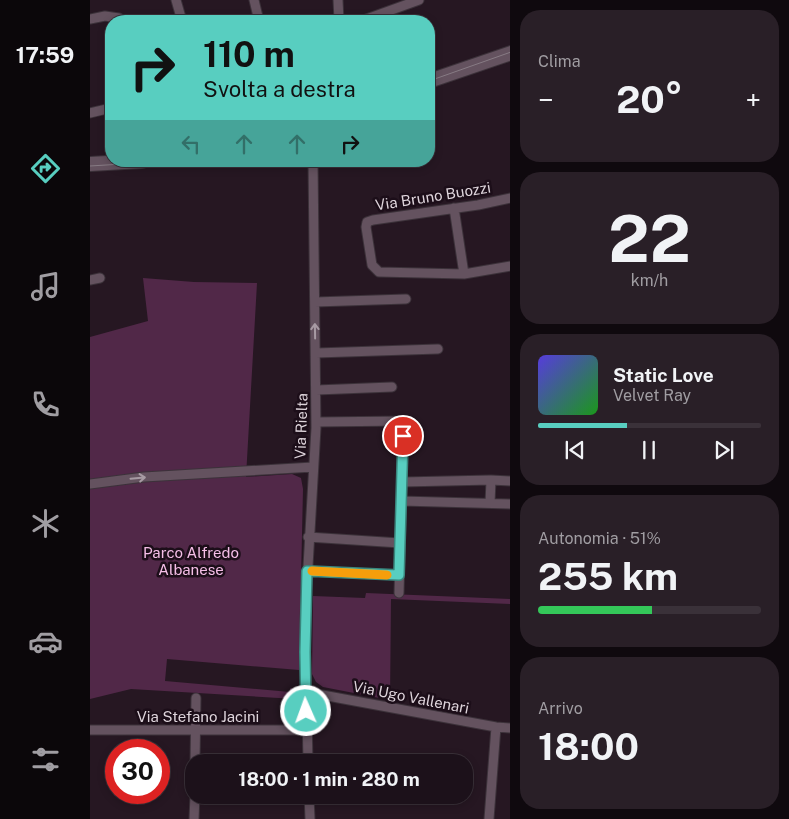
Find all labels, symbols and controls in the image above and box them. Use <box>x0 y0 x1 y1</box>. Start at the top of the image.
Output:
text: 110 m <box>203 34 295 75</box>
icon: right <box>120 35 185 100</box>
text: 17:59 <box>16 42 74 68</box>
text: Clima <box>538 52 581 71</box>
text: Svolta a destra <box>203 76 356 102</box>
text: 20° <box>616 77 683 122</box>
text: − <box>538 83 554 116</box>
text: + <box>745 83 761 116</box>
icon: left <box>177 130 205 158</box>
icon: ahead <box>230 130 258 158</box>
icon: ahead <box>283 130 311 158</box>
icon: right <box>336 130 364 158</box>
icon: directions <box>28 151 63 186</box>
street label: Via Bruno Buozzi <box>374 178 492 214</box>
text: 22 <box>608 200 691 277</box>
icon: music <box>28 269 63 304</box>
text: km/h <box>631 271 668 290</box>
one-way arrow <box>310 323 320 340</box>
text: Static Love <box>613 364 714 386</box>
text: Velvet Ray <box>613 386 691 405</box>
icon: phone <box>28 387 63 422</box>
street label: Via Rielta <box>291 393 311 459</box>
pin <box>382 415 424 457</box>
icon: arrive <box>389 422 417 450</box>
icon: previous <box>561 436 589 464</box>
icon: pause <box>635 436 663 464</box>
icon: next <box>710 436 738 464</box>
one-way arrow <box>130 473 146 483</box>
icon: climate <box>28 506 63 541</box>
text: Autonomia · 51% <box>538 529 661 548</box>
park label: Parco Alfredo Albanese <box>143 544 239 578</box>
text: 255 km <box>538 554 678 599</box>
icon: car <box>28 624 63 659</box>
street label: Via Ugo Vallenari <box>352 677 470 717</box>
position arrow <box>279 684 331 736</box>
text: Arrivo <box>538 699 583 718</box>
street label: Via Stefano Jacini <box>137 708 259 725</box>
text: 18:00 <box>538 724 639 769</box>
speed limit sign: 30 <box>105 739 170 804</box>
icon: filters <box>28 742 63 777</box>
text: 18:00 · 1 min · 280 m <box>238 768 420 790</box>

